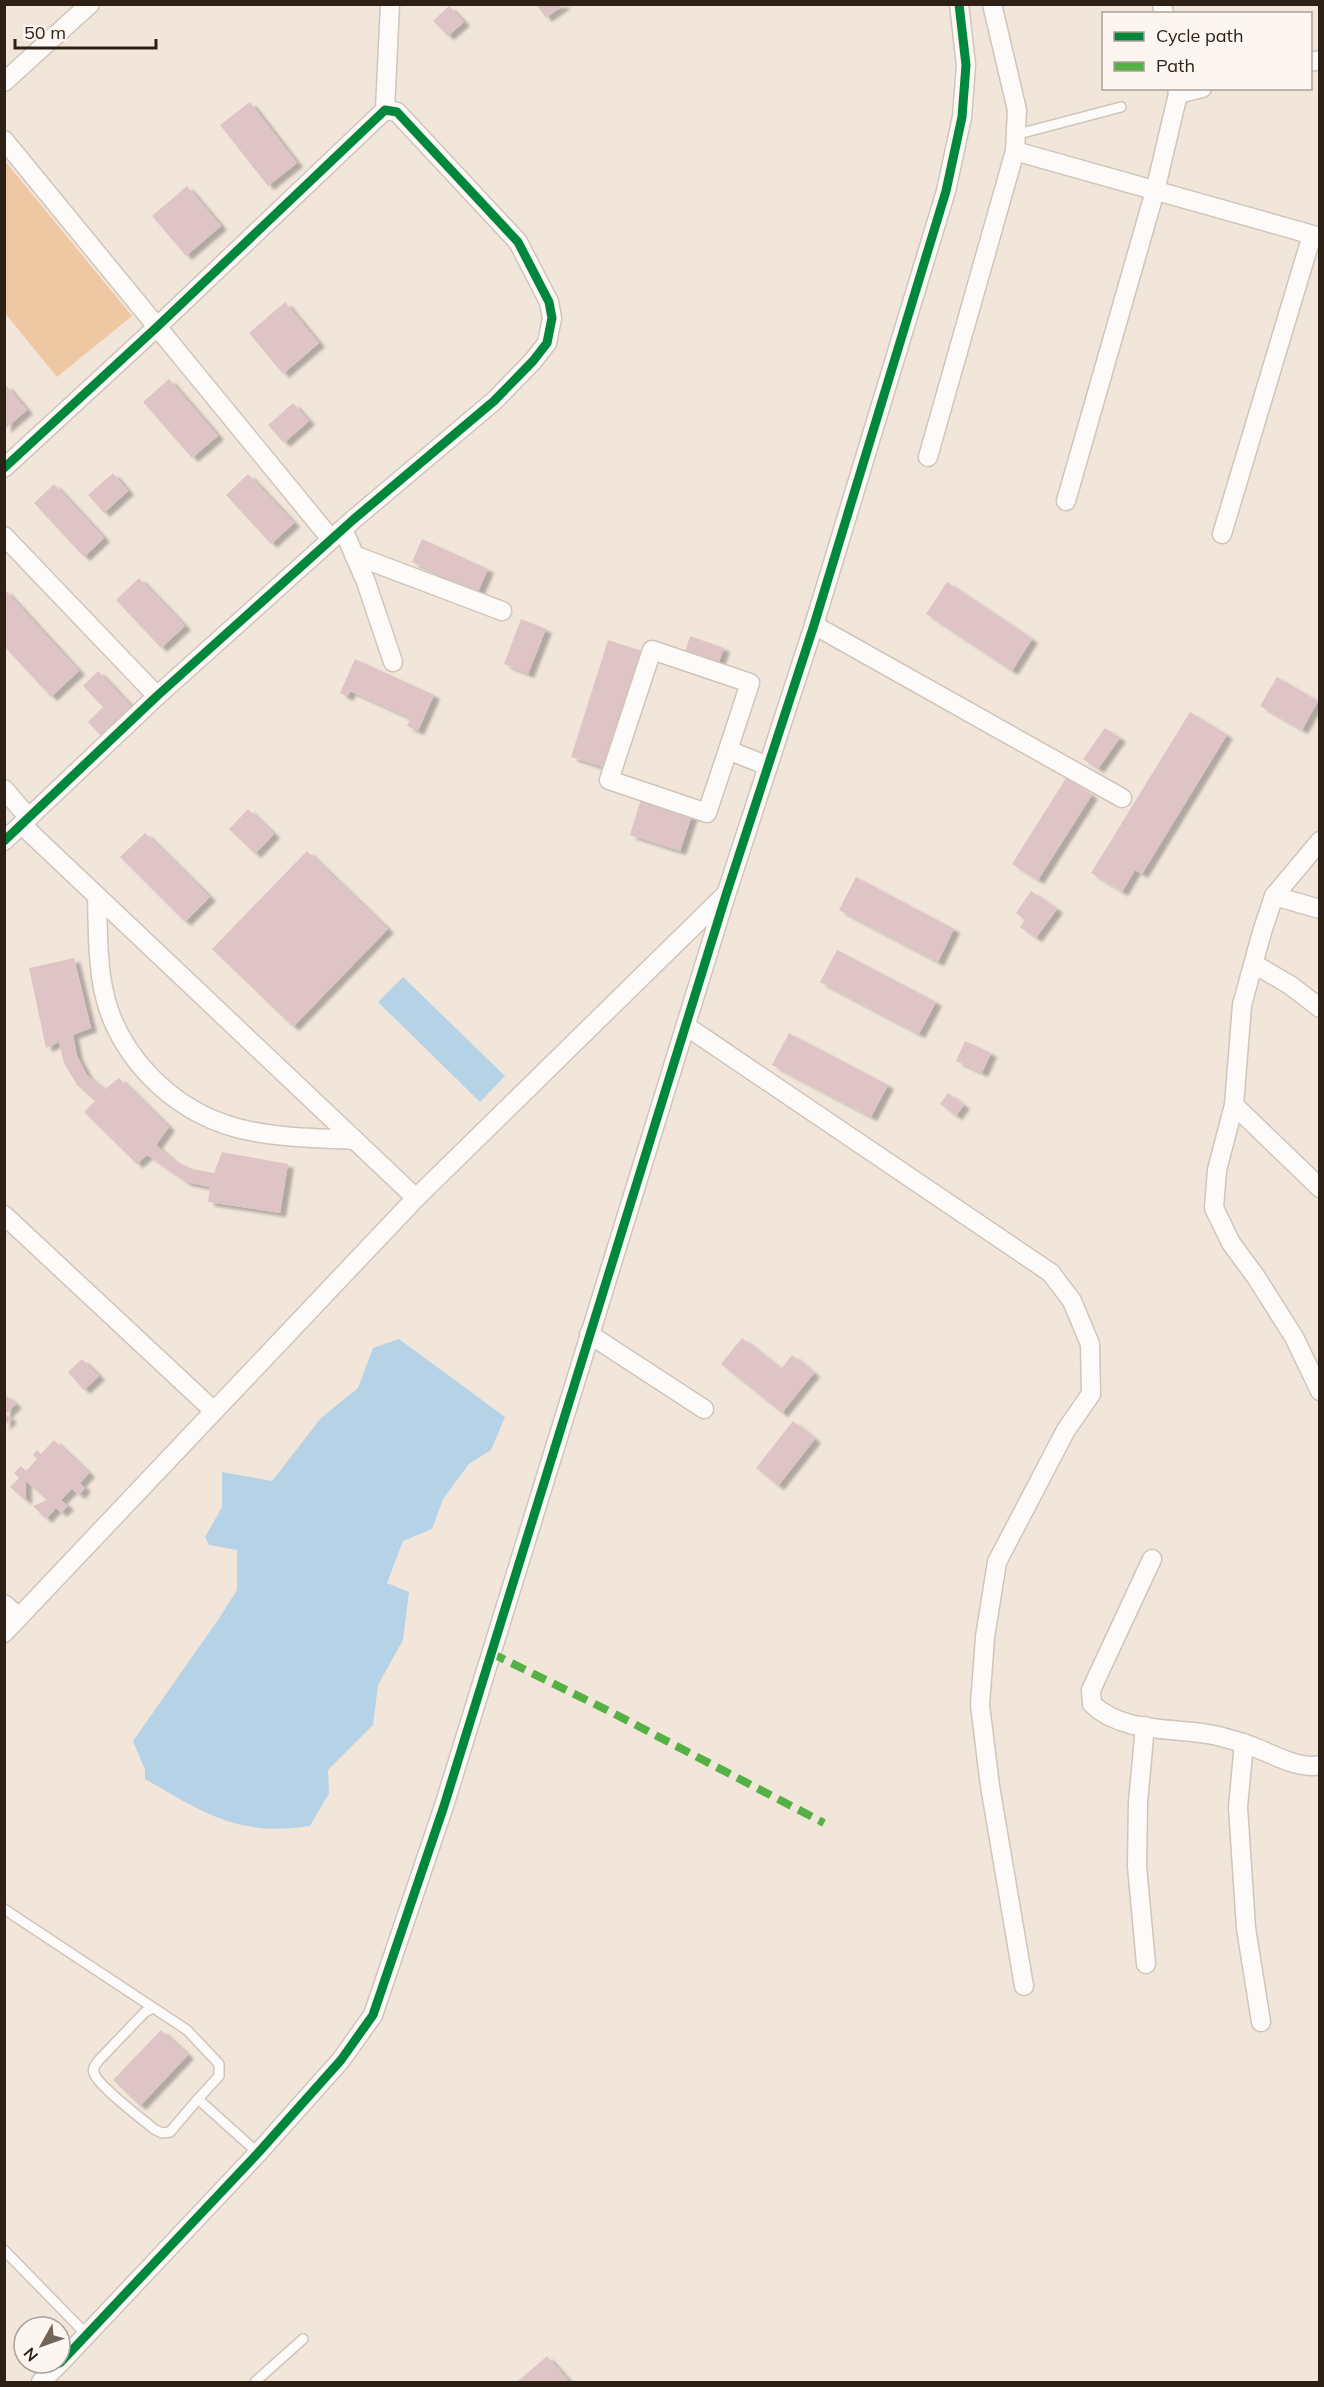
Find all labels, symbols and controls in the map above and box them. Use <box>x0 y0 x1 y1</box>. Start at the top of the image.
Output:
scale bar <box>15 12 156 50</box>
legend <box>1102 12 1312 90</box>
text: 50 m <box>24 21 66 44</box>
text: Cycle path <box>1156 24 1243 47</box>
text: Path <box>1156 54 1195 77</box>
north arrow <box>12 2315 72 2375</box>
text: N <box>19 2344 42 2366</box>

